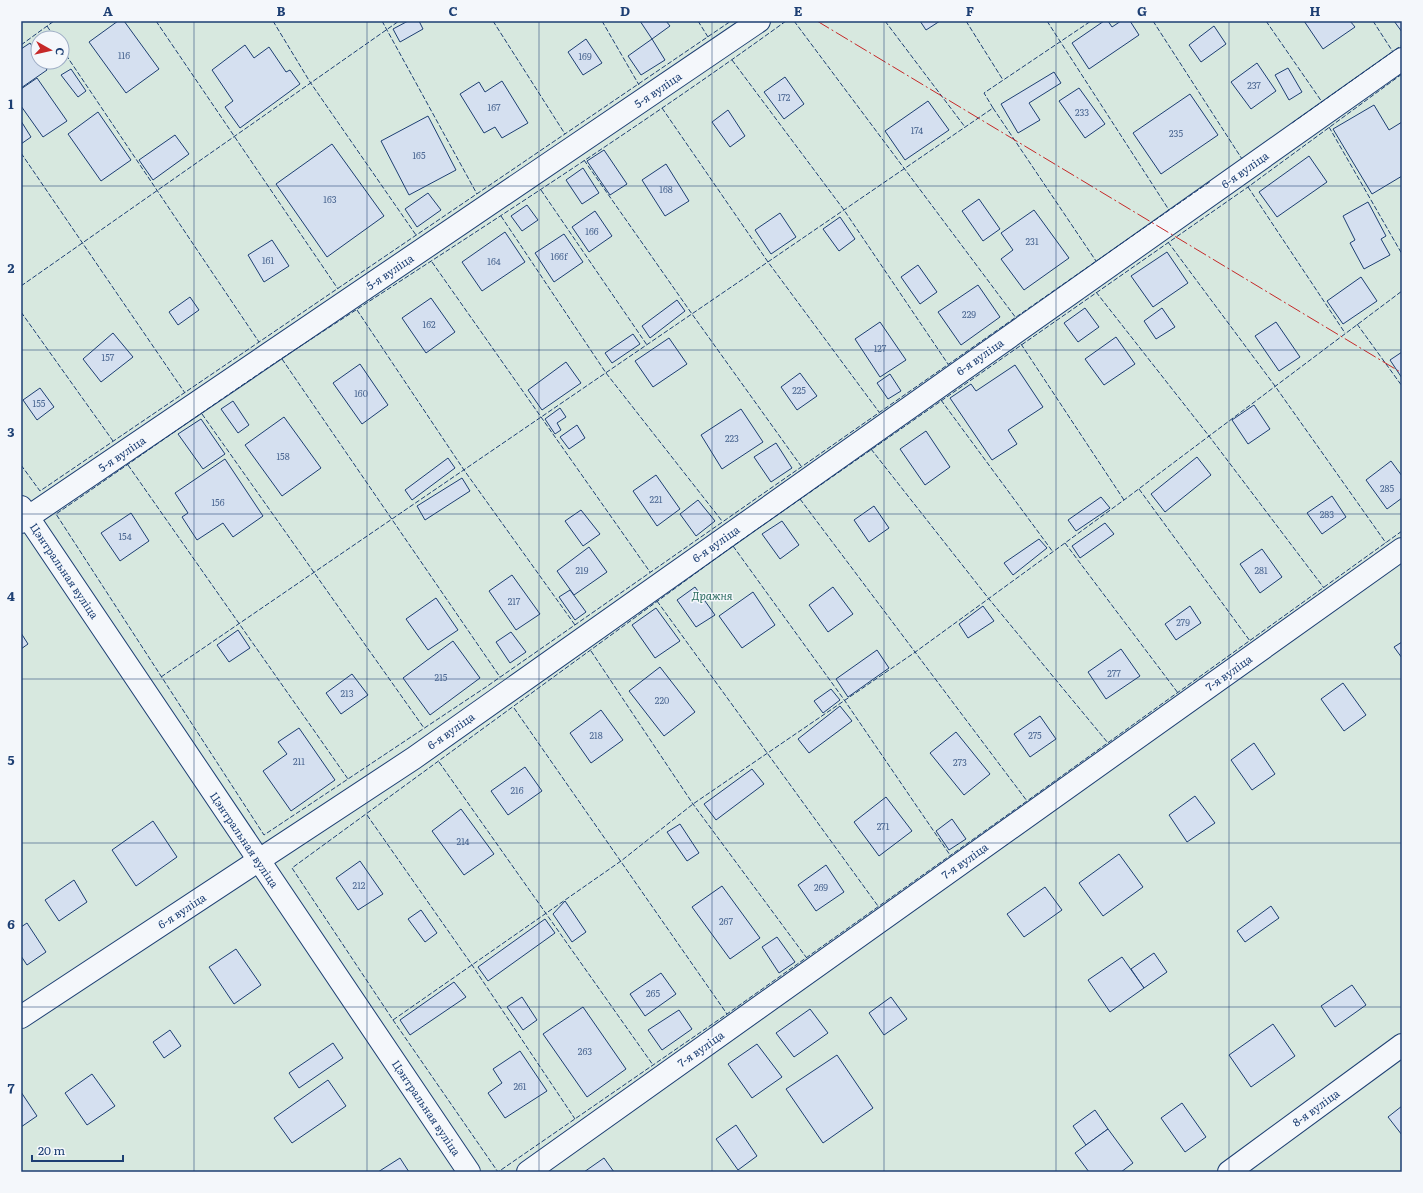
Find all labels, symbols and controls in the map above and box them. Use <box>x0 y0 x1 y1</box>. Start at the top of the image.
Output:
text: A <box>103 1 113 20</box>
text: B <box>277 1 286 20</box>
text: C <box>448 1 458 20</box>
text: D <box>620 1 630 20</box>
text: E <box>794 1 803 20</box>
text: F <box>966 1 974 20</box>
text: G <box>1137 1 1147 20</box>
text: H <box>1310 1 1321 20</box>
north arrow <box>30 30 70 70</box>
text: С <box>52 47 69 57</box>
house number: 116 <box>118 48 130 62</box>
house number: 169 <box>578 49 592 63</box>
street label: 5-я вуліца <box>630 67 684 111</box>
house number: 237 <box>1247 78 1261 92</box>
house number: 172 <box>778 90 791 104</box>
text: 1 <box>8 94 14 113</box>
house number: 167 <box>487 100 501 114</box>
house number: 233 <box>1075 105 1089 119</box>
house number: 174 <box>911 123 923 137</box>
house number: 235 <box>1169 126 1183 140</box>
street label: 6-я вуліца <box>1217 147 1271 191</box>
house number: 165 <box>412 148 426 162</box>
house number: 168 <box>659 182 673 196</box>
house number: 163 <box>323 192 337 206</box>
house number: 166 <box>585 224 599 238</box>
house number: 231 <box>1025 234 1039 248</box>
street label: 5-я вуліца <box>362 249 416 293</box>
house number: 166f <box>551 249 569 263</box>
house number: 161 <box>262 253 274 267</box>
house number: 164 <box>487 254 501 268</box>
text: 2 <box>8 258 15 277</box>
house number: 229 <box>962 307 976 321</box>
house number: 162 <box>422 317 436 331</box>
street label: 6-я вуліца <box>952 334 1006 378</box>
house number: 127 <box>874 341 887 355</box>
house number: 157 <box>102 350 115 364</box>
house number: 225 <box>792 383 806 397</box>
house number: 160 <box>354 386 368 400</box>
house number: 155 <box>33 396 46 410</box>
text: 3 <box>7 422 15 441</box>
street label: 5-я вуліца <box>94 431 148 475</box>
house number: 223 <box>725 431 739 445</box>
house number: 158 <box>276 449 290 463</box>
house number: 285 <box>1380 481 1394 495</box>
house number: 221 <box>650 492 663 506</box>
house number: 156 <box>211 495 225 509</box>
house number: 283 <box>1320 507 1334 521</box>
street label: Цэнтральная вуліца <box>27 519 103 622</box>
street label: 6-я вуліца <box>688 521 742 565</box>
house number: 154 <box>118 529 132 543</box>
house number: 219 <box>576 563 589 577</box>
house number: 281 <box>1254 563 1268 577</box>
text: 4 <box>7 586 15 605</box>
park label: Дражня <box>692 587 733 603</box>
house number: 217 <box>508 594 521 608</box>
house number: 279 <box>1176 615 1190 629</box>
street label: 7-я вуліца <box>1202 650 1255 694</box>
house number: 277 <box>1107 666 1121 680</box>
house number: 215 <box>435 670 448 684</box>
house number: 213 <box>340 686 354 700</box>
house number: 220 <box>655 693 669 707</box>
street label: 6-я вуліца <box>423 708 477 752</box>
house number: 218 <box>589 728 603 742</box>
house number: 275 <box>1028 728 1042 742</box>
text: 5 <box>7 750 15 769</box>
house number: 211 <box>293 754 305 768</box>
house number: 273 <box>953 755 967 769</box>
house number: 216 <box>510 783 524 797</box>
street label: Цэнтральная вуліца <box>207 788 283 891</box>
house number: 271 <box>877 819 890 833</box>
house number: 214 <box>457 834 469 848</box>
street label: 7-я вуліца <box>938 838 991 882</box>
house number: 212 <box>353 878 366 892</box>
house number: 269 <box>814 880 828 894</box>
street label: 6-я вуліца <box>154 889 209 932</box>
text: 6 <box>7 914 15 933</box>
house number: 267 <box>719 914 733 928</box>
house number: 265 <box>646 986 660 1000</box>
street label: 7-я вуліца <box>674 1026 727 1070</box>
house number: 263 <box>578 1044 592 1058</box>
street label: Цэнтральная вуліца <box>389 1056 465 1159</box>
text: 7 <box>7 1078 15 1097</box>
house number: 261 <box>513 1079 527 1093</box>
street label: 8-я вуліца <box>1289 1085 1342 1130</box>
scale bar <box>32 1137 123 1163</box>
text: 20 m <box>38 1141 65 1159</box>

